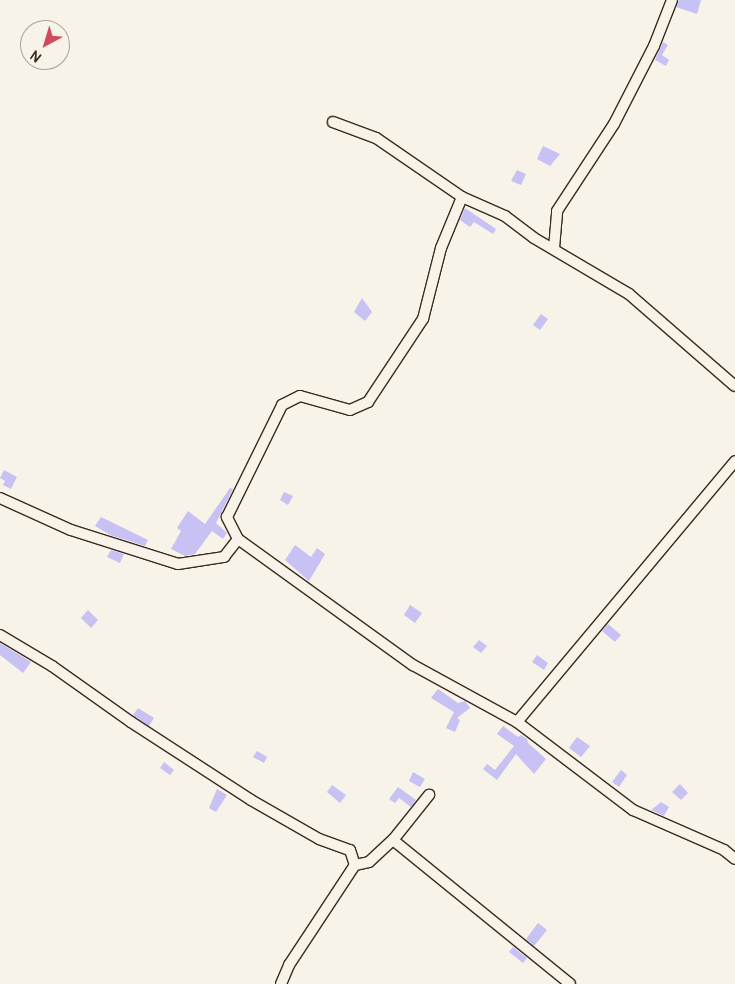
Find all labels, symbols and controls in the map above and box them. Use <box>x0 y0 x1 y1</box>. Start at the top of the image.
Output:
north arrow <box>20 20 70 70</box>
text: N <box>27 47 45 66</box>

